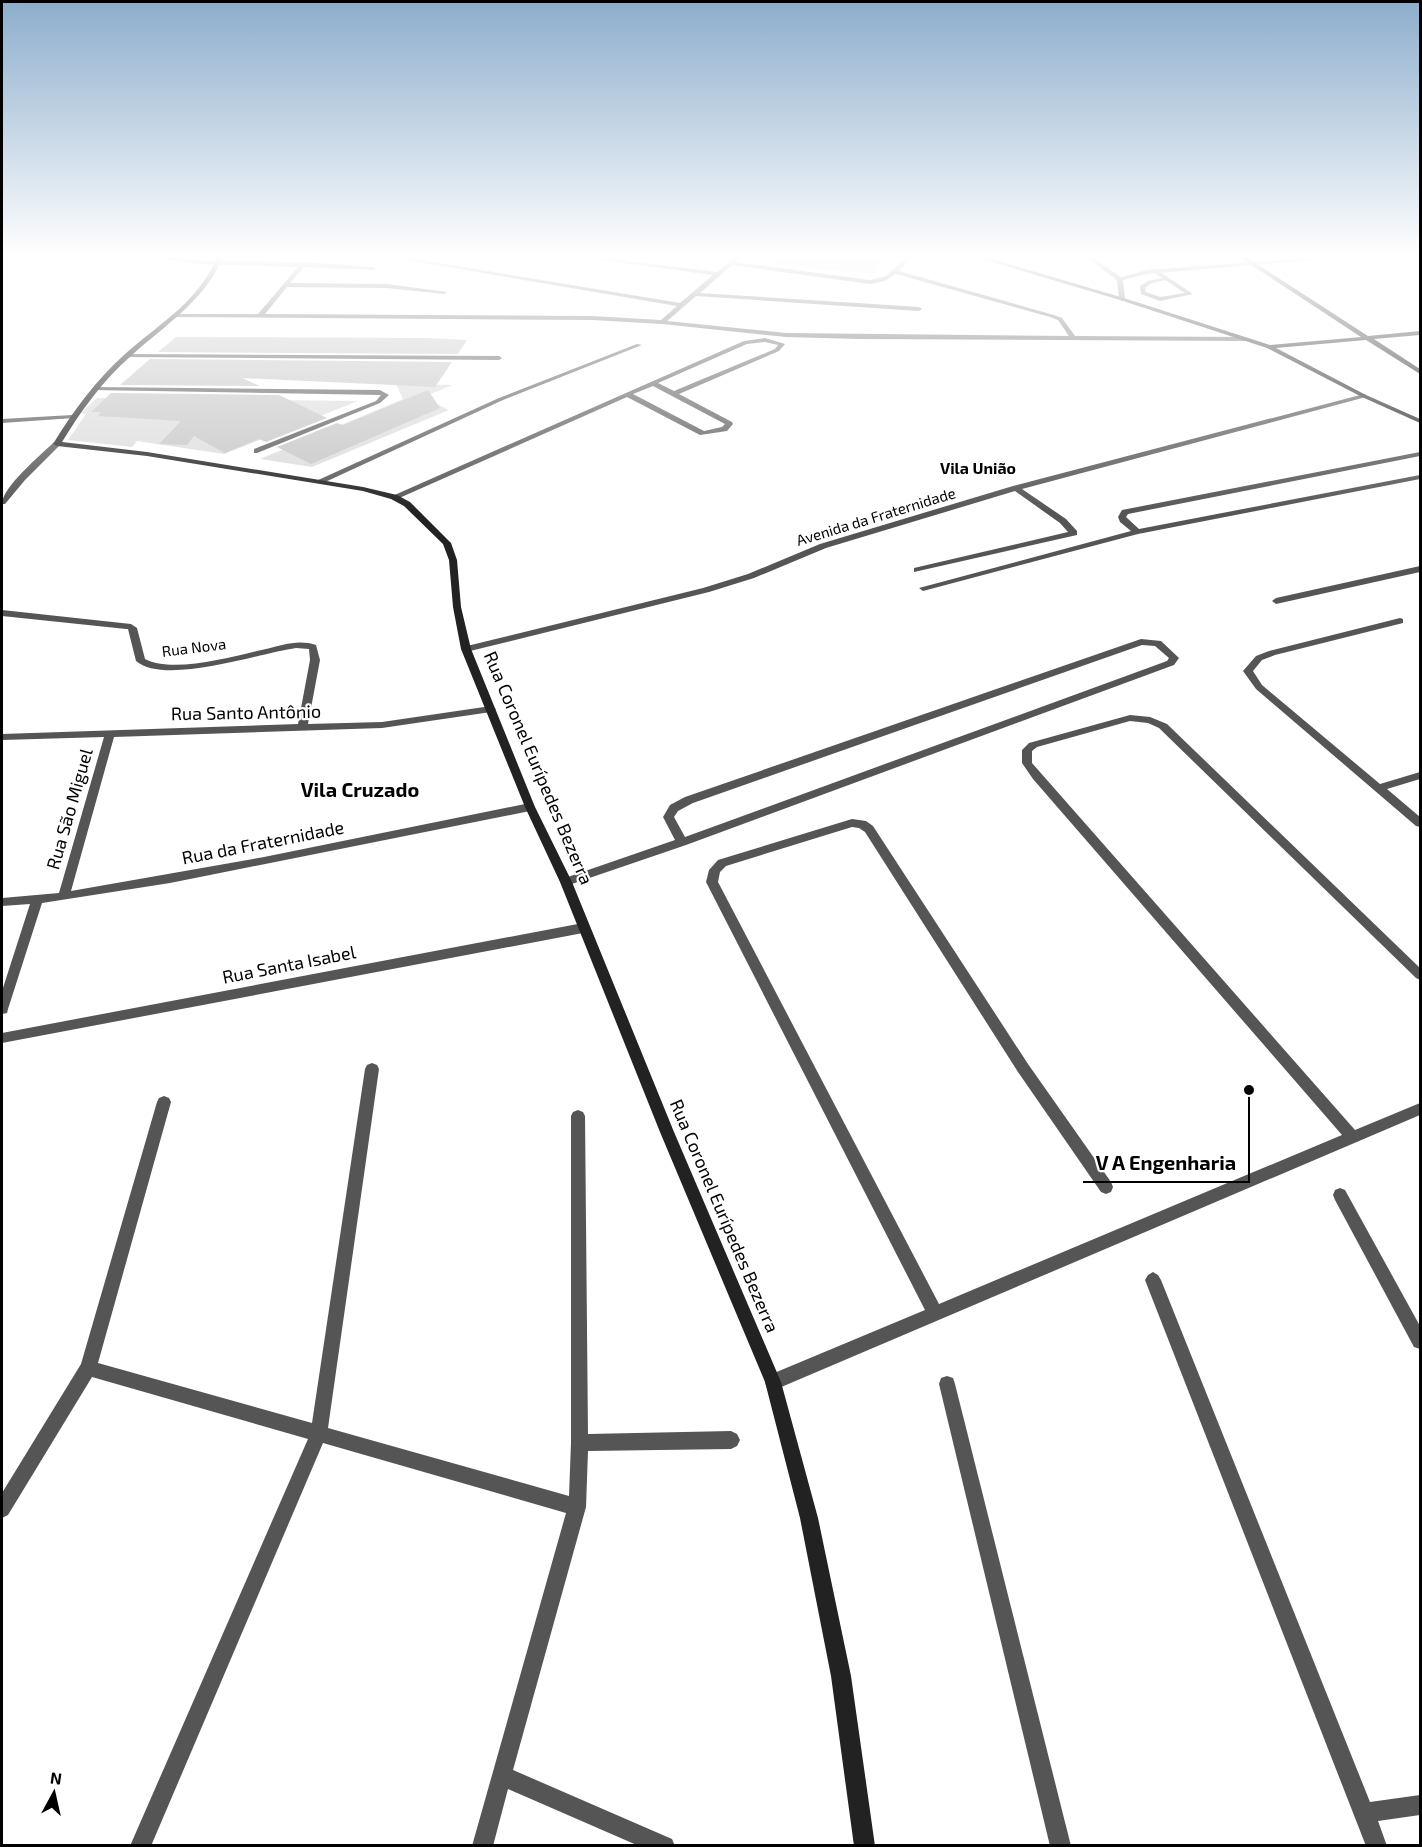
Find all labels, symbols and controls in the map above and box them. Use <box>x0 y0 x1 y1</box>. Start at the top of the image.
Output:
district label: Vila União <box>940 458 1016 477</box>
street label: Avenida da Fraternidade <box>794 483 957 549</box>
street label: Rua Nova <box>161 634 227 660</box>
street label: Rua Coronel Eurípedes Bezerra <box>480 648 598 888</box>
street label: Rua Santo Antônio <box>171 700 321 724</box>
street label: Rua São Miguel <box>41 745 97 872</box>
district label: Vila Cruzado <box>301 777 419 801</box>
street label: Rua da Fraternidade <box>180 815 346 869</box>
street label: Rua Santa Isabel <box>220 940 358 988</box>
street label: Rua Coronel Eurípedes Bezerra <box>666 1096 784 1336</box>
callout: V A Engenharia <box>1083 1144 1249 1182</box>
text: V A Engenharia <box>1096 1150 1236 1174</box>
north arrow <box>24 1763 84 1823</box>
text: N <box>49 1767 63 1788</box>

